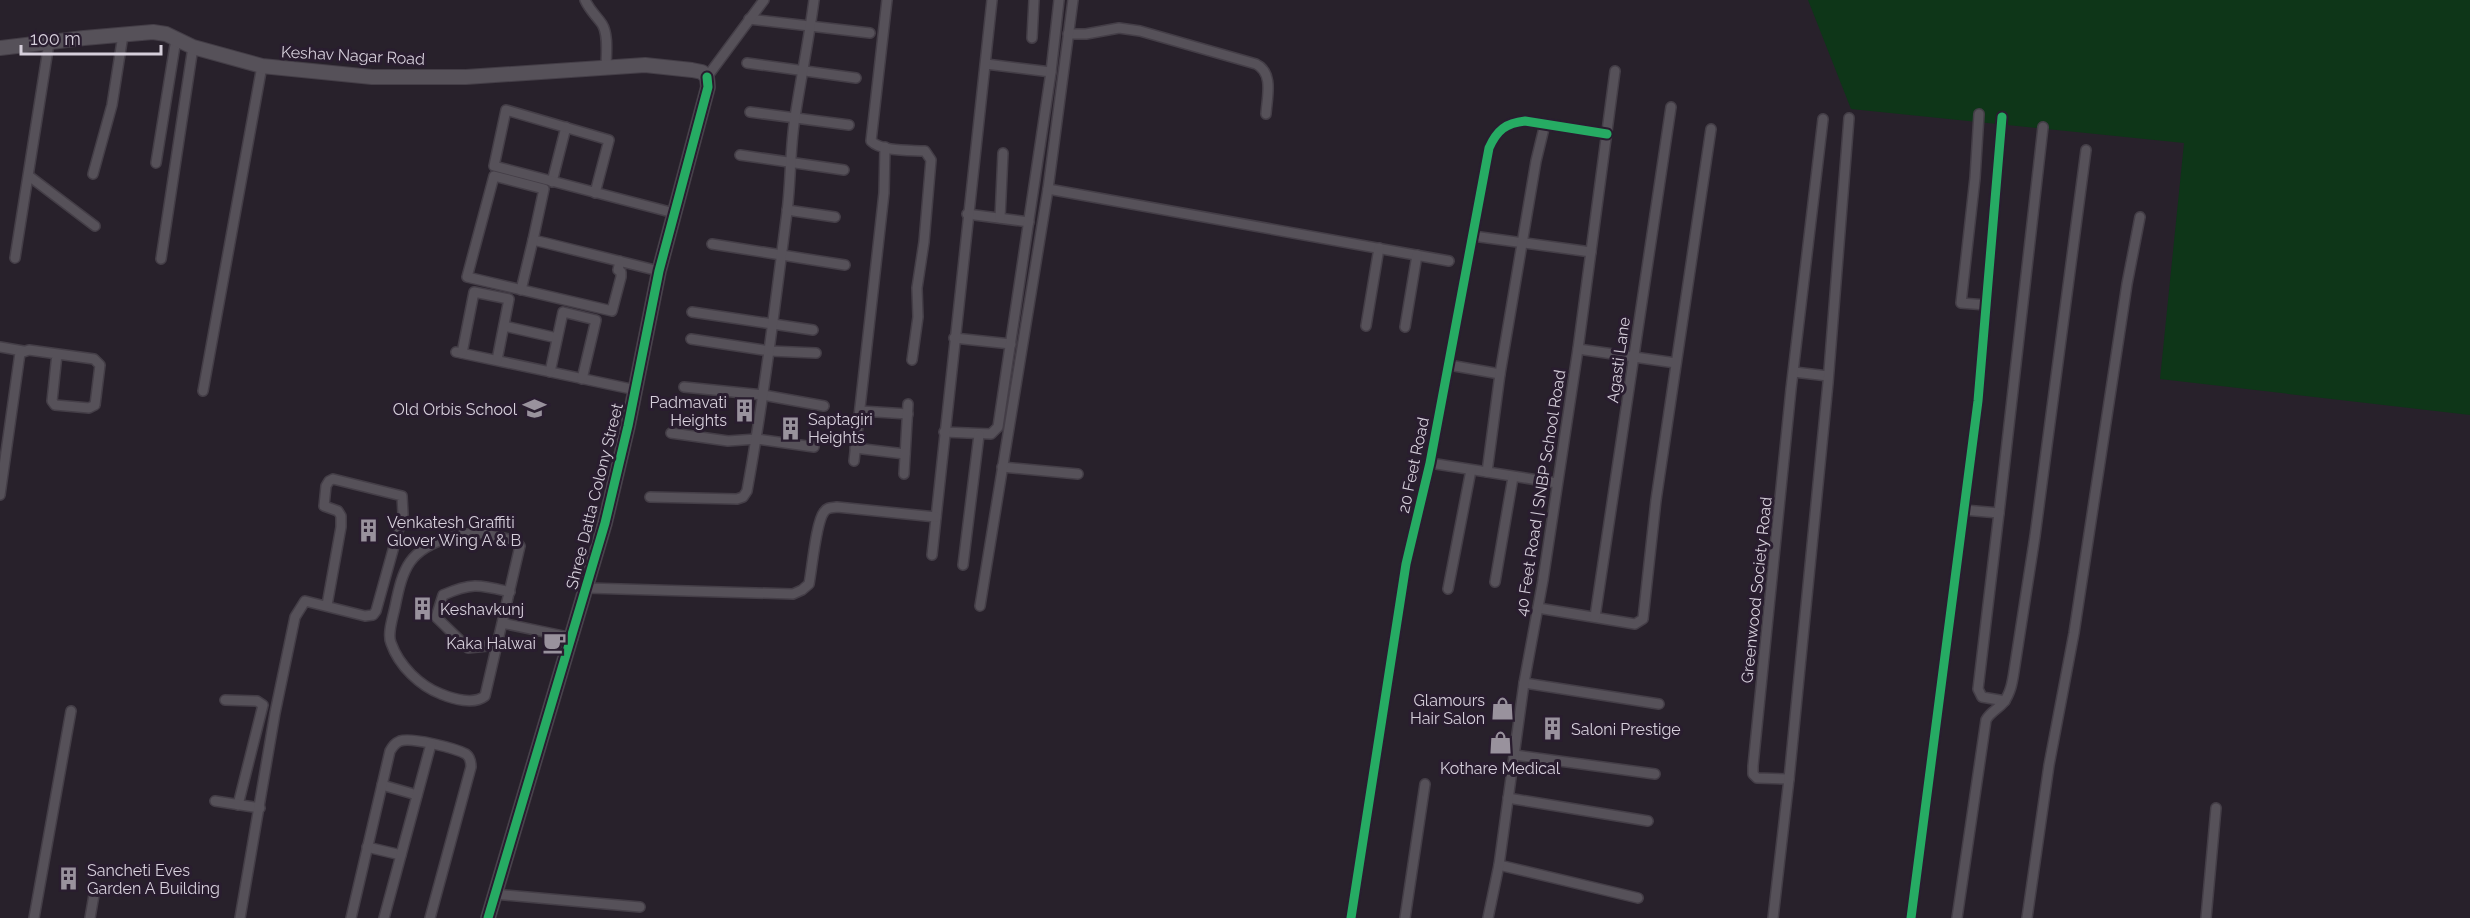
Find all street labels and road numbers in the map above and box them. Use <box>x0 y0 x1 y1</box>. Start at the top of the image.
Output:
street label: Keshav Nagar Road <box>280 42 426 69</box>
street label: Agasti Lane <box>1603 316 1634 404</box>
street label: 40 Feet Road | SNBP School Road <box>1512 368 1569 618</box>
street label: Shree Datta Colony Street <box>562 401 627 591</box>
street label: 20 Feet Road <box>1394 415 1433 515</box>
street label: Greenwood Society Road <box>1737 496 1776 684</box>

